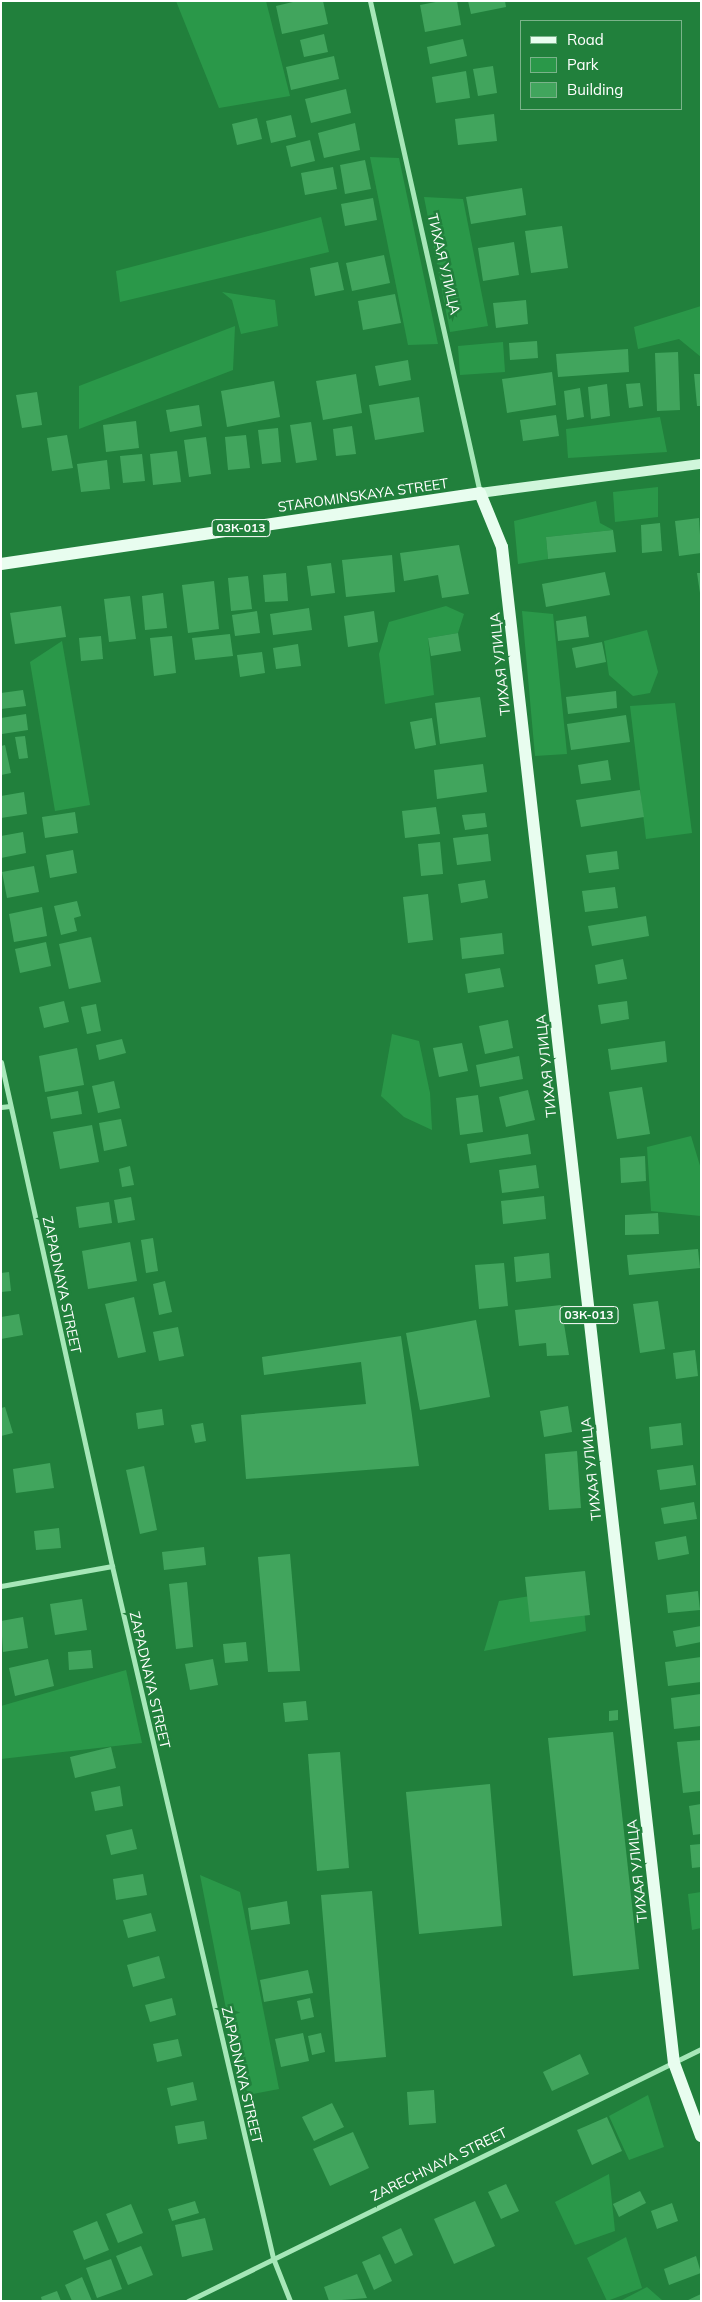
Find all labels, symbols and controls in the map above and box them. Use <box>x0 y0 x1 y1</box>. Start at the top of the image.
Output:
legend <box>520 20 682 110</box>
text: Road <box>567 30 604 49</box>
text: Park <box>567 55 599 74</box>
text: Building <box>567 80 623 99</box>
street label: ТИХАЯ УЛИЦА <box>424 212 464 316</box>
street label: STAROMINSKAYA STREET <box>277 475 449 515</box>
road number: 03К-013 <box>211 518 271 538</box>
street label: ТИХАЯ УЛИЦА <box>486 612 514 716</box>
street label: ТИХАЯ УЛИЦА <box>532 1014 560 1118</box>
street label: ZAPADNAYA STREET <box>39 1215 85 1355</box>
road number: 03К-013 <box>559 1306 619 1324</box>
street label: ТИХАЯ УЛИЦА <box>577 1417 605 1521</box>
street label: ZAPADNAYA STREET <box>126 1610 174 1750</box>
street label: ТИХАЯ УЛИЦА <box>623 1819 651 1923</box>
street label: ZAPADNAYA STREET <box>218 2005 266 2145</box>
street label: ZARECHNAYA STREET <box>368 2124 510 2204</box>

